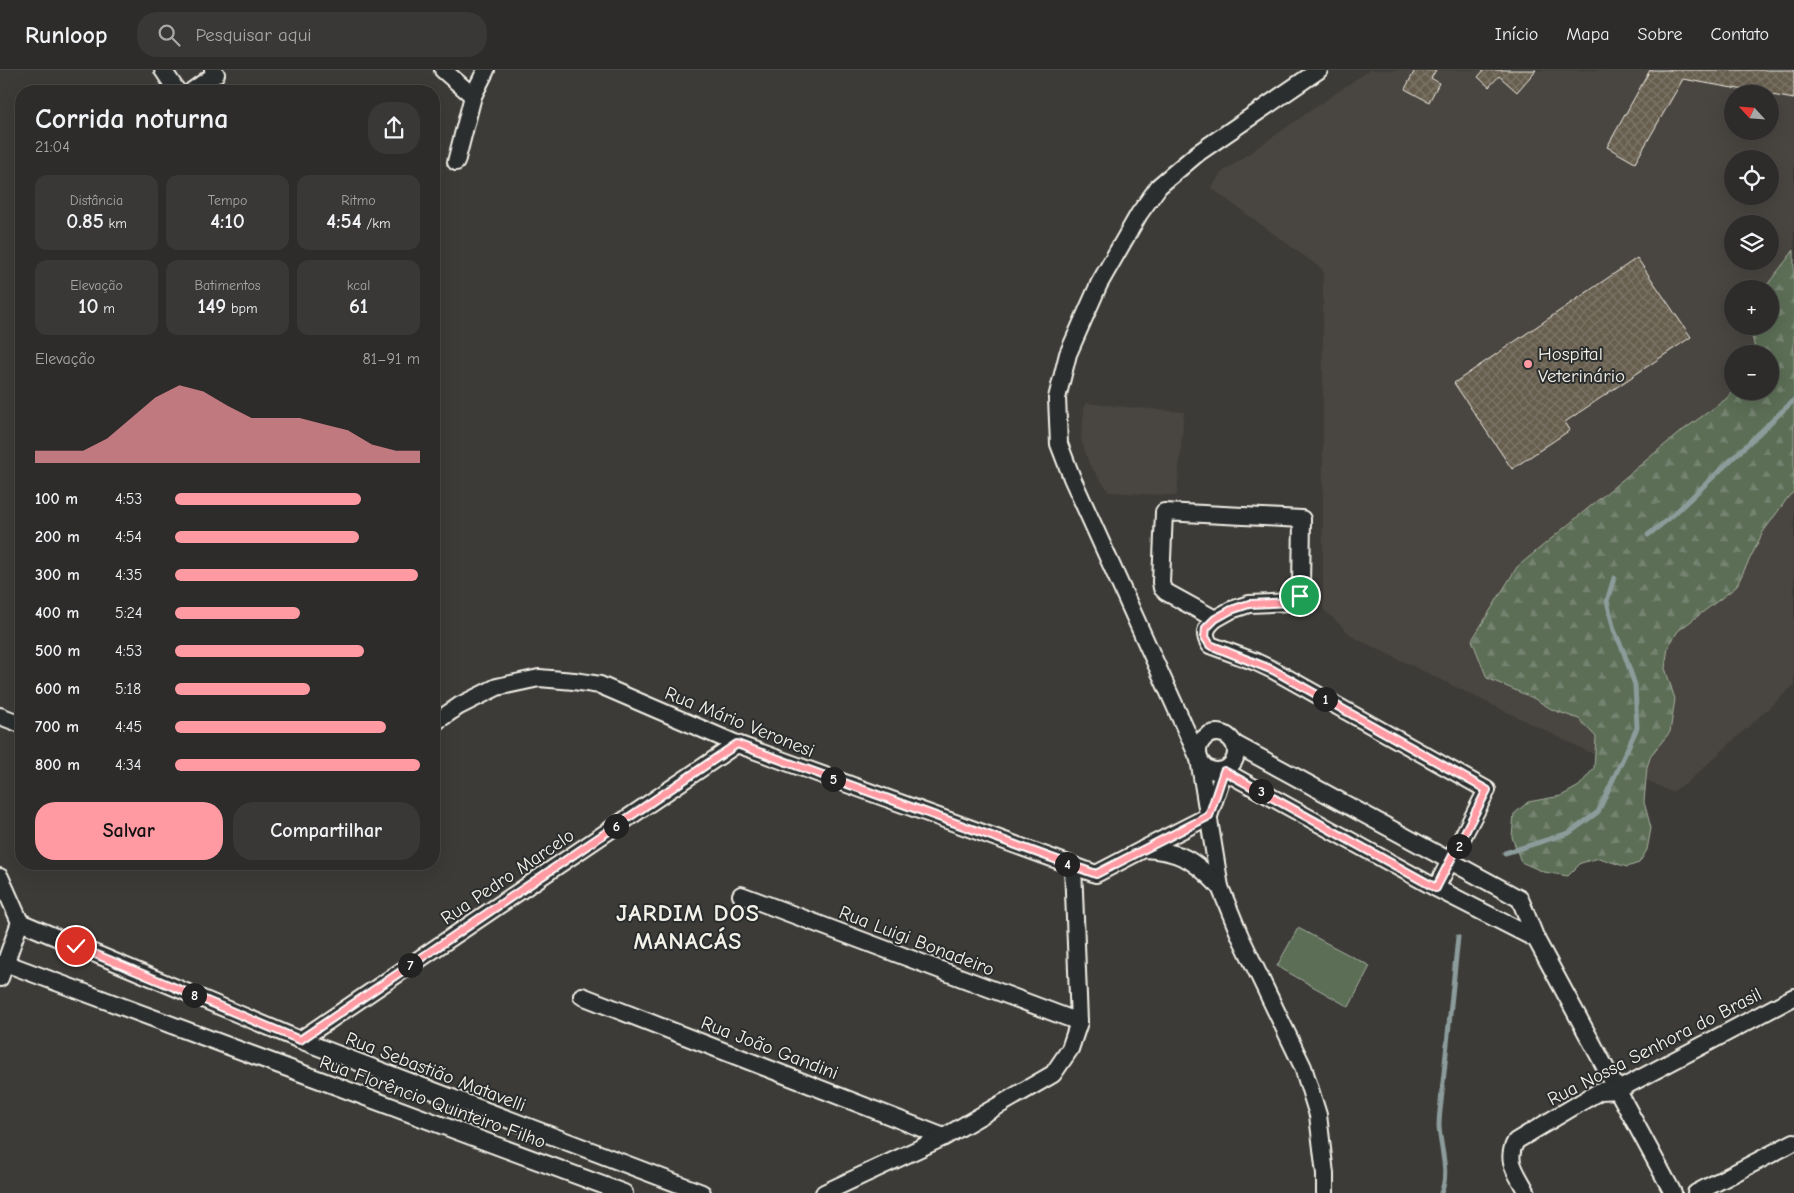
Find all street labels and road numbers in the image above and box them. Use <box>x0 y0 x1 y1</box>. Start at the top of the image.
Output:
street label: Rua Mário Veronesi <box>662 682 818 762</box>
street label: Rua Pedro Marcelo <box>437 824 578 930</box>
street label: Rua Luigi Bonadeiro <box>836 901 997 981</box>
street label: Rua Nossa Senhora do Brasil <box>1544 983 1765 1111</box>
street label: Rua João Gandini <box>698 1012 841 1084</box>
street label: Rua Sebastião Matavelli <box>342 1027 529 1116</box>
street label: Rua Florêncio Quinteiro Filho <box>316 1051 549 1153</box>

